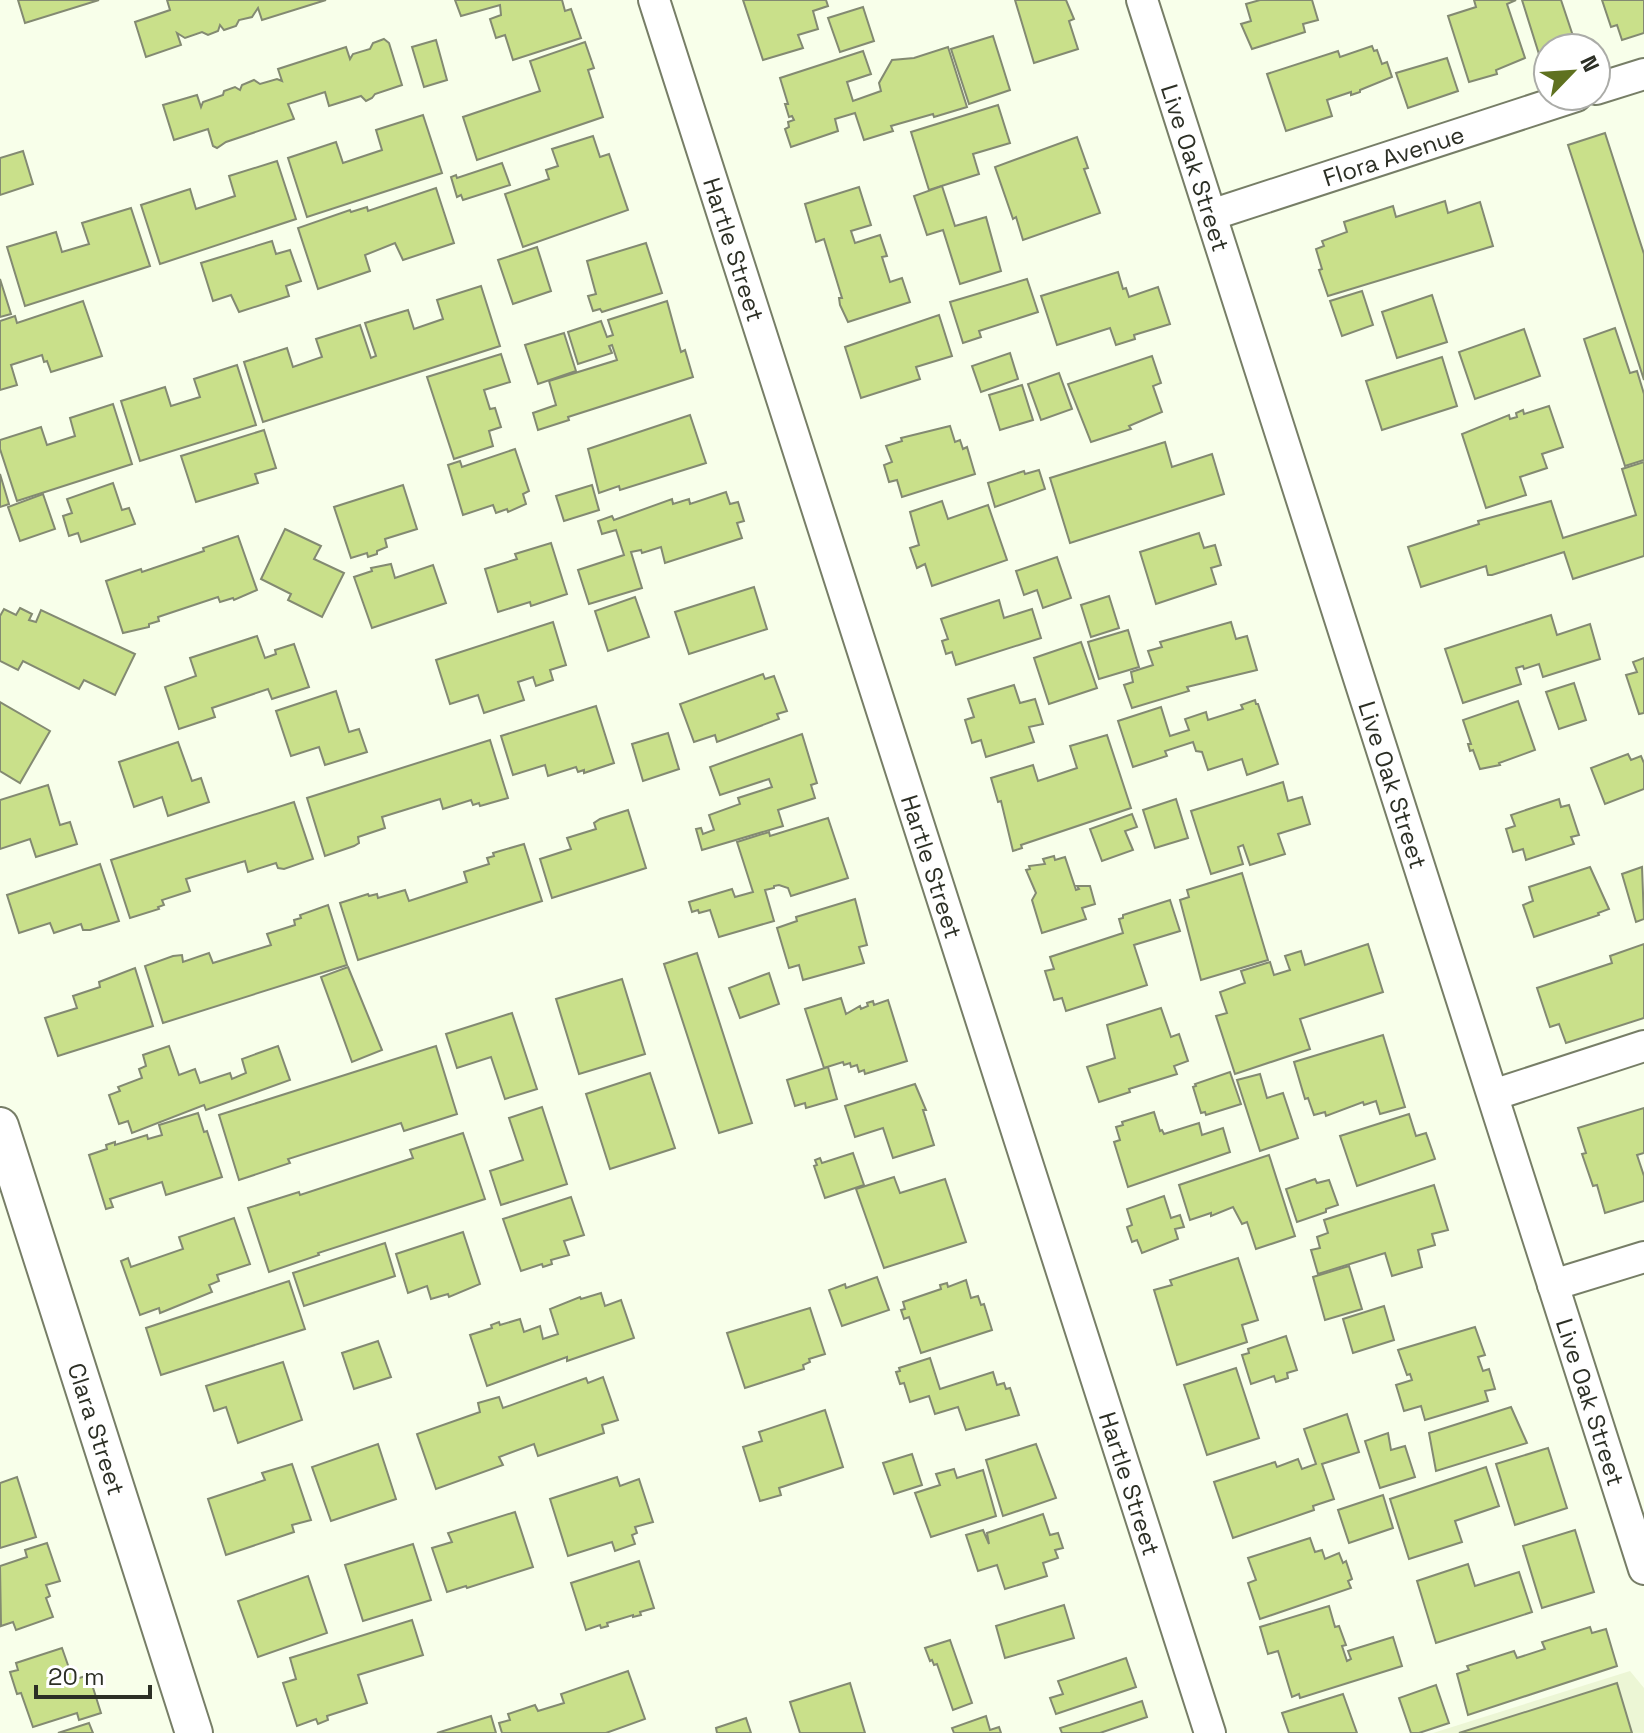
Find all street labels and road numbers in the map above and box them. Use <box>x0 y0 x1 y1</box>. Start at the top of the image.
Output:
street label: Live Oak Street <box>1154 80 1237 255</box>
street label: Flora Avenue <box>1319 118 1468 193</box>
street label: Hartle Street <box>696 174 772 325</box>
street label: Live Oak Street <box>1352 697 1434 872</box>
street label: Hartle Street <box>894 791 970 942</box>
street label: Live Oak Street <box>1549 1314 1632 1490</box>
street label: Clara Street <box>61 1359 132 1499</box>
street label: Hartle Street <box>1092 1408 1168 1559</box>

